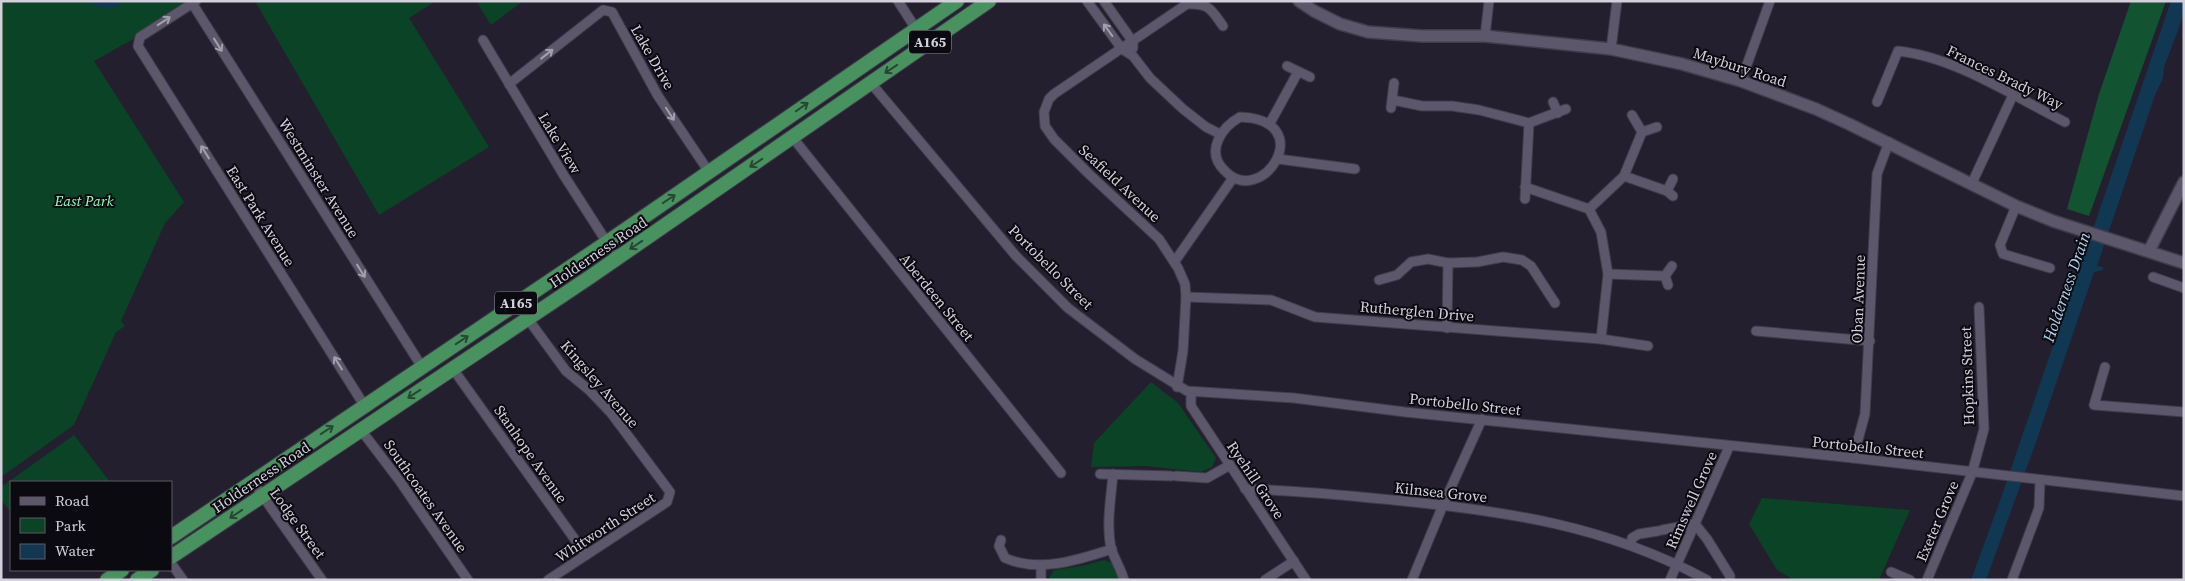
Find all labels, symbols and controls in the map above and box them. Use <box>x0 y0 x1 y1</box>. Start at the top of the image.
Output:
one-way arrow <box>157 16 171 26</box>
street label: Lake Drive <box>626 21 680 94</box>
one-way arrow <box>1103 24 1113 38</box>
road number: A165 <box>909 31 951 54</box>
one-way arrow <box>214 37 224 51</box>
street label: Frances Brady Way <box>1943 40 2067 114</box>
street label: Maybury Road <box>1691 42 1790 92</box>
one-way arrow <box>540 49 553 60</box>
one-way arrow <box>884 64 898 74</box>
one-way arrow <box>795 102 809 112</box>
one-way arrow <box>666 107 676 121</box>
street label: Lake View <box>533 108 587 178</box>
street label: Westminster Avenue <box>274 114 365 242</box>
street label: Seafield Avenue <box>1074 139 1166 227</box>
one-way arrow <box>199 145 210 159</box>
one-way arrow <box>750 158 764 168</box>
street label: East Park Avenue <box>222 162 301 271</box>
park label: East Park <box>53 190 114 211</box>
one-way arrow <box>662 194 676 205</box>
street label: Holderness Road <box>545 211 651 293</box>
street label: Portobello Street <box>1004 220 1098 314</box>
water label: Holderness Drain <box>2037 229 2095 346</box>
one-way arrow <box>629 240 643 250</box>
street label: Aberdeen Street <box>895 249 979 346</box>
street label: Oban Avenue <box>1846 254 1870 344</box>
one-way arrow <box>356 263 366 277</box>
road number: A165 <box>495 292 537 314</box>
street label: Rutherglen Drive <box>1359 296 1475 326</box>
street label: Hopkins Street <box>1955 326 1979 426</box>
one-way arrow <box>455 334 469 345</box>
street label: Kingsley Avenue <box>556 336 644 433</box>
one-way arrow <box>333 357 343 371</box>
street label: Portobello Street <box>1408 388 1522 420</box>
one-way arrow <box>407 389 421 399</box>
street label: Stanhope Avenue <box>489 401 573 508</box>
one-way arrow <box>320 425 334 435</box>
street label: Portobello Street <box>1811 431 1925 463</box>
street label: Southcoates Avenue <box>379 435 473 557</box>
street label: Holderness Road <box>208 436 314 518</box>
street label: Ryehill Grove <box>1222 437 1290 523</box>
street label: Rimswell Grove <box>1660 447 1722 552</box>
street label: Kilnsea Grove <box>1394 477 1489 507</box>
street label: Exeter Grove <box>1910 477 1964 565</box>
legend <box>10 481 172 571</box>
street label: Lodge Street <box>265 483 331 563</box>
street label: Whitworth Street <box>551 487 659 567</box>
text: Road <box>55 490 89 511</box>
one-way arrow <box>229 509 243 519</box>
text: Park <box>55 515 87 536</box>
text: Water <box>55 540 96 561</box>

